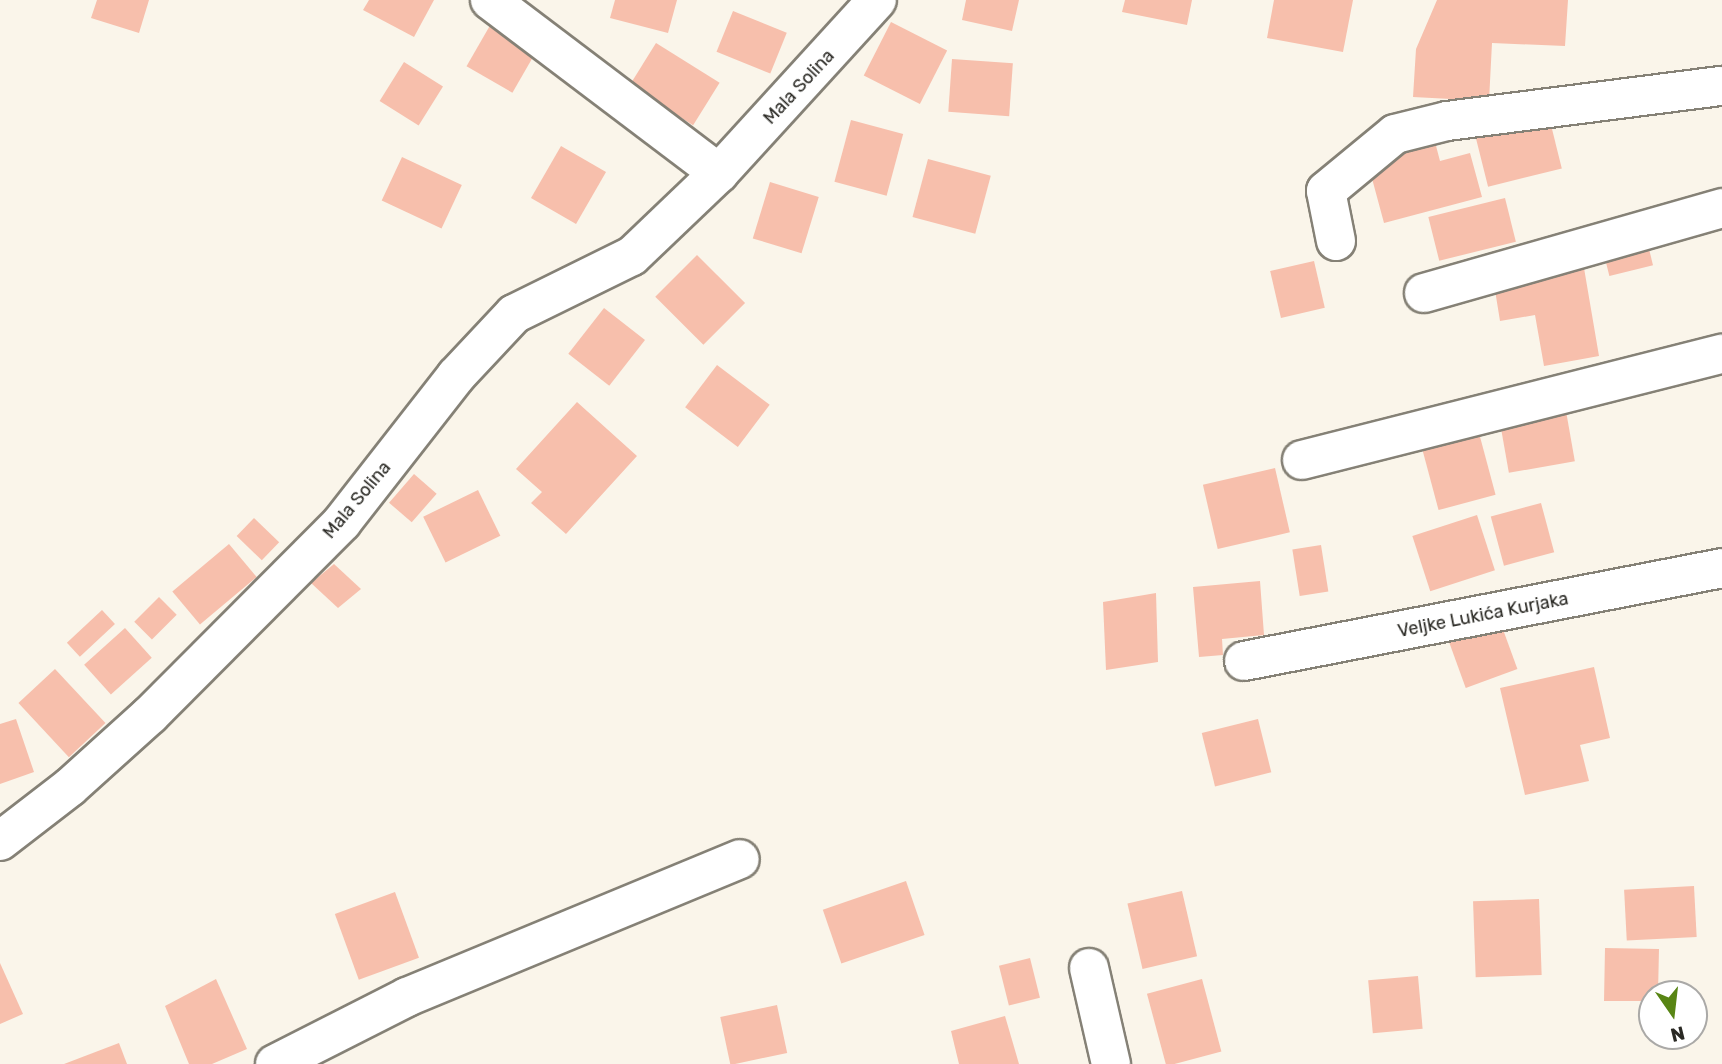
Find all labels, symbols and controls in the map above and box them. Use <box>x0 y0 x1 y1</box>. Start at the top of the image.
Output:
street label: Mala Solina <box>759 45 839 129</box>
street label: Mala Solina <box>318 457 396 543</box>
street label: Veljke Lukića Kurjaka <box>1396 588 1570 642</box>
north arrow <box>1638 980 1708 1050</box>
text: N <box>1668 1021 1687 1047</box>

